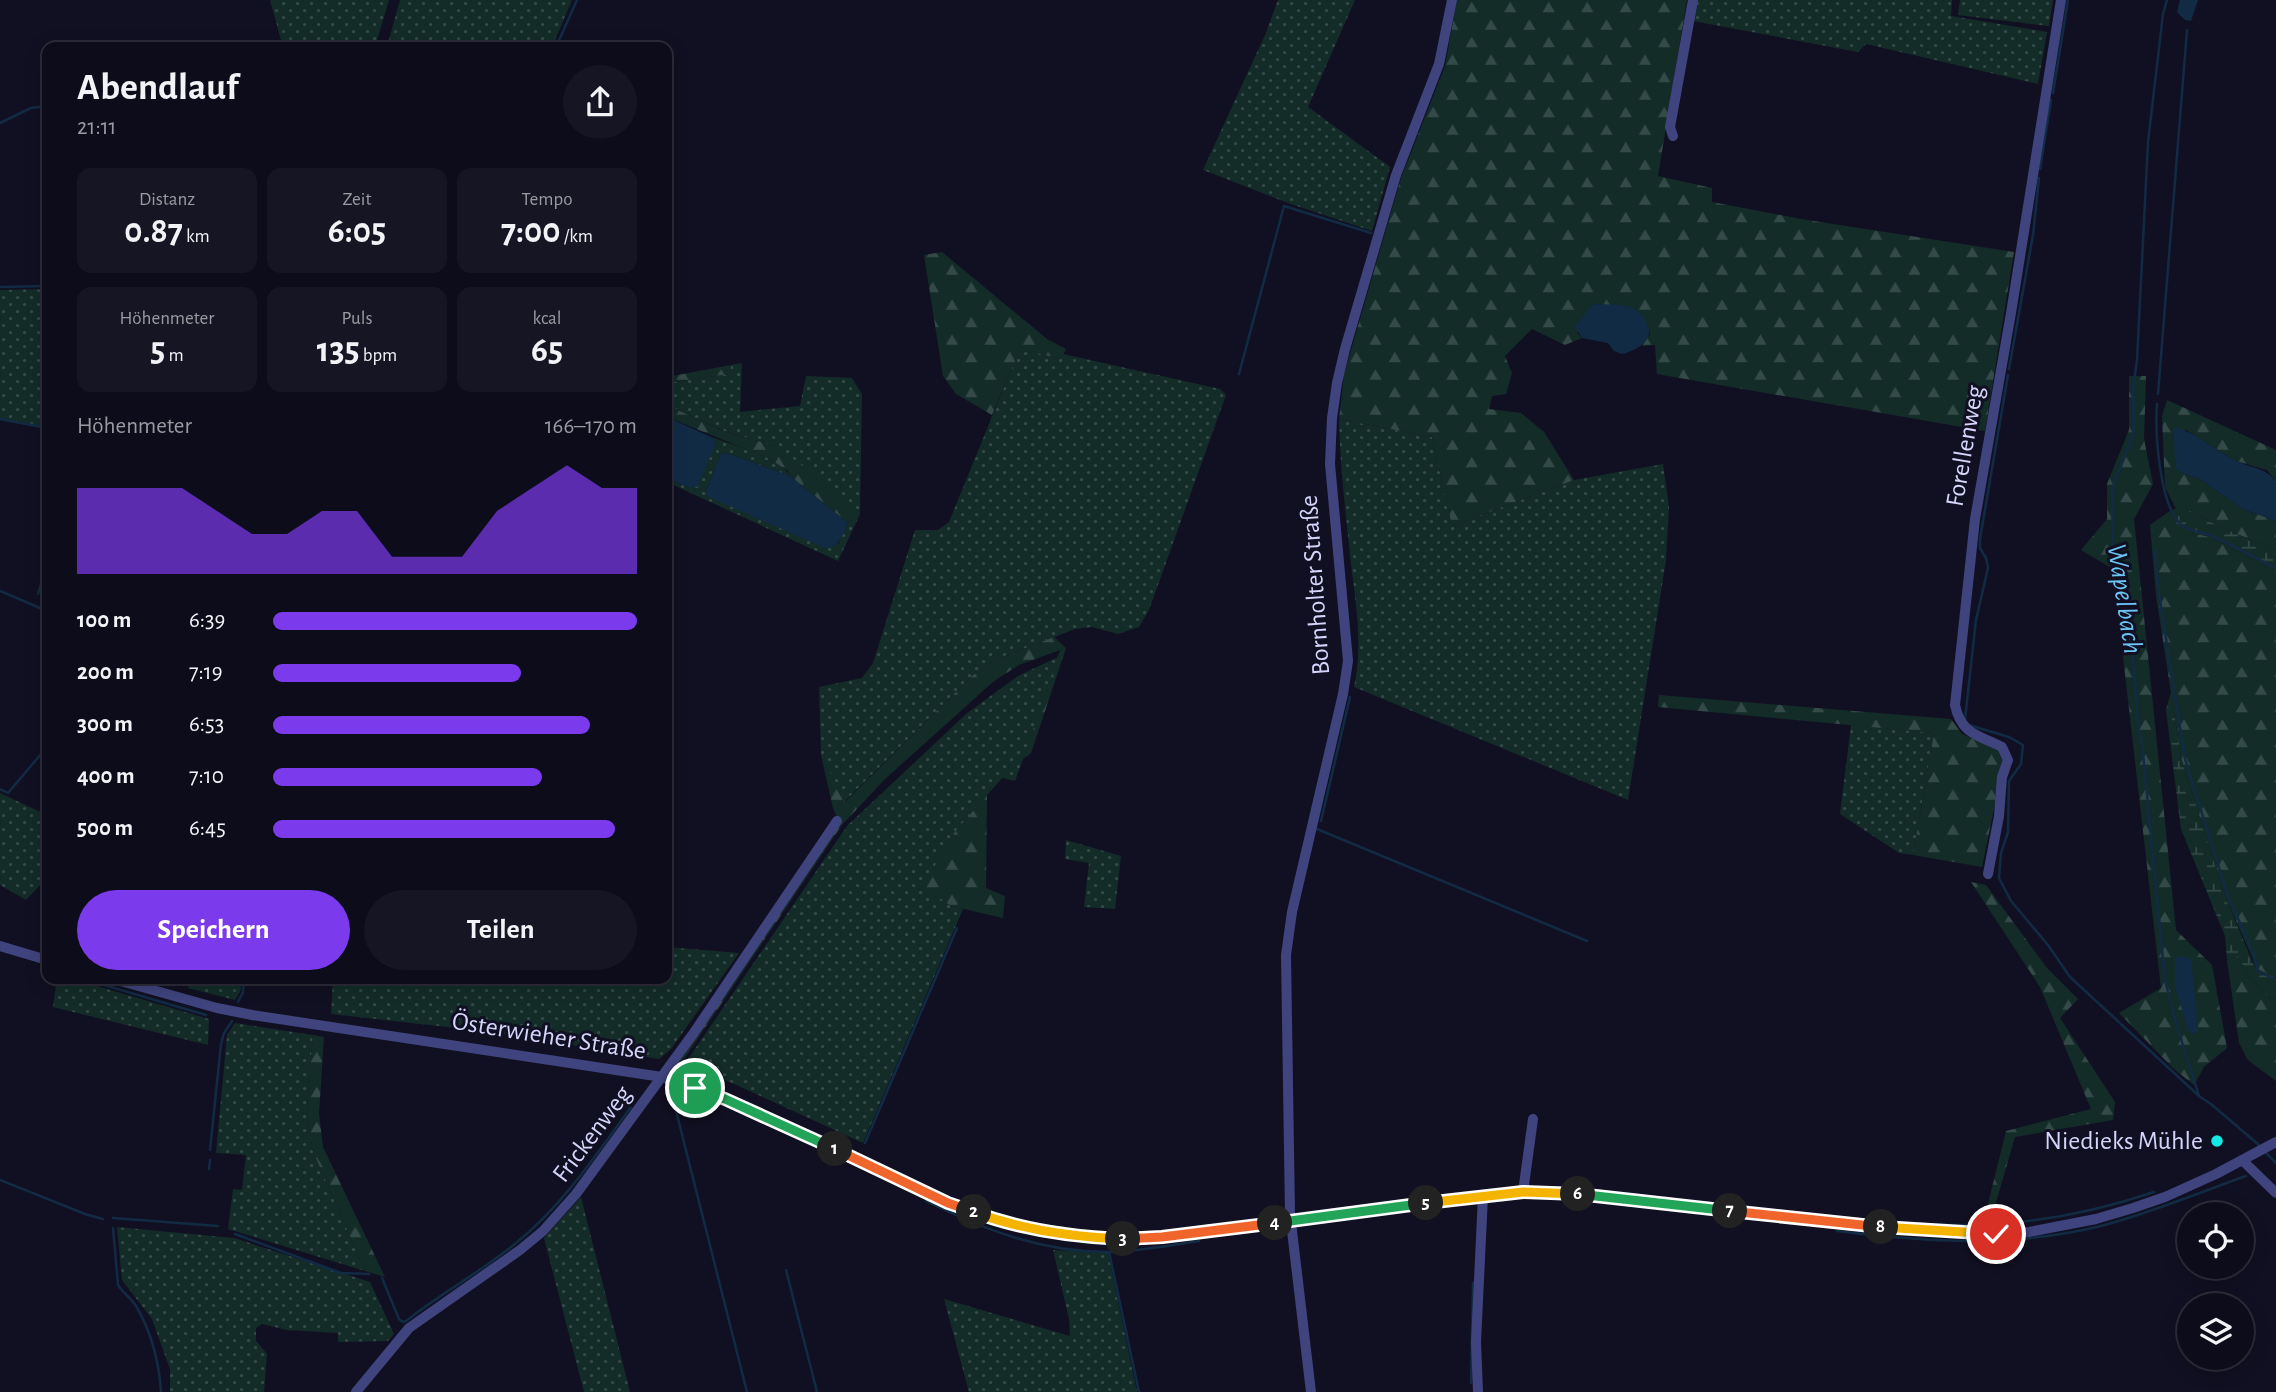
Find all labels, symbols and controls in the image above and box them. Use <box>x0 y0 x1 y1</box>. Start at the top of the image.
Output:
button: share <box>563 65 637 139</box>
text: Abendlauf <box>77 69 238 107</box>
text: 21:11 <box>77 116 116 139</box>
text: Distanz <box>139 190 195 209</box>
text: Zeit <box>343 190 371 209</box>
text: Tempo <box>521 190 573 209</box>
text: 0.87 <box>124 214 183 249</box>
text: 6:05 <box>328 214 386 249</box>
text: 7:00 <box>501 214 561 249</box>
text: km <box>183 227 210 246</box>
text: /km <box>561 227 593 246</box>
text: Höhenmeter <box>120 309 214 328</box>
text: Puls <box>341 309 373 328</box>
text: kcal <box>533 309 561 328</box>
text: 5 <box>150 333 165 368</box>
text: 135 <box>317 333 360 368</box>
text: 65 <box>531 333 563 368</box>
text: m <box>165 346 184 365</box>
text: bpm <box>360 346 397 365</box>
street label: Forellenweg <box>1942 383 1988 509</box>
text: Höhenmeter <box>77 415 192 438</box>
text: 166–170 m <box>545 415 637 438</box>
street label: Bornholter Straße <box>1296 494 1334 676</box>
water label: Wapelbach <box>2101 542 2147 656</box>
text: 100 m <box>77 609 131 632</box>
text: 6:39 <box>189 609 225 632</box>
text: 200 m <box>77 661 134 684</box>
text: 7:19 <box>189 661 223 684</box>
text: 300 m <box>77 713 133 736</box>
text: 6:53 <box>189 713 224 736</box>
text: 400 m <box>77 765 135 788</box>
text: 7:10 <box>189 765 224 788</box>
text: 500 m <box>77 817 133 840</box>
text: 6:45 <box>189 817 226 840</box>
button: Speichern <box>77 890 350 970</box>
button: Teilen <box>364 890 637 970</box>
street label: Österwieher Straße <box>450 1007 648 1064</box>
pin <box>665 1058 725 1118</box>
icon: arrive <box>676 1069 714 1107</box>
street label: Frickenweg <box>548 1081 637 1187</box>
place label: Niedieks Mühle <box>2044 1128 2203 1154</box>
pin: 1 <box>818 1132 852 1166</box>
marker: Niedieks Mühle <box>2209 1133 2225 1149</box>
text: 1 <box>831 1139 838 1158</box>
pin: 6 <box>1560 1176 1596 1212</box>
text: 6 <box>1573 1184 1582 1203</box>
pin: 5 <box>1408 1186 1444 1220</box>
text: 5 <box>1421 1193 1430 1212</box>
pin: 2 <box>956 1194 992 1230</box>
pin: 7 <box>1712 1194 1748 1228</box>
text: 7 <box>1725 1201 1734 1220</box>
text: 2 <box>969 1202 978 1221</box>
map controls <box>2177 1202 2254 1370</box>
button: locate <box>2177 1202 2254 1279</box>
pin <box>1966 1204 2026 1264</box>
pin: 4 <box>1258 1206 1292 1240</box>
pin: 8 <box>1864 1210 1898 1244</box>
text: 4 <box>1270 1213 1279 1232</box>
icon: check <box>1977 1215 2015 1253</box>
text: 8 <box>1876 1217 1885 1236</box>
pin: 3 <box>1106 1222 1140 1256</box>
text: 3 <box>1118 1229 1127 1248</box>
button: layers <box>2177 1293 2254 1370</box>

